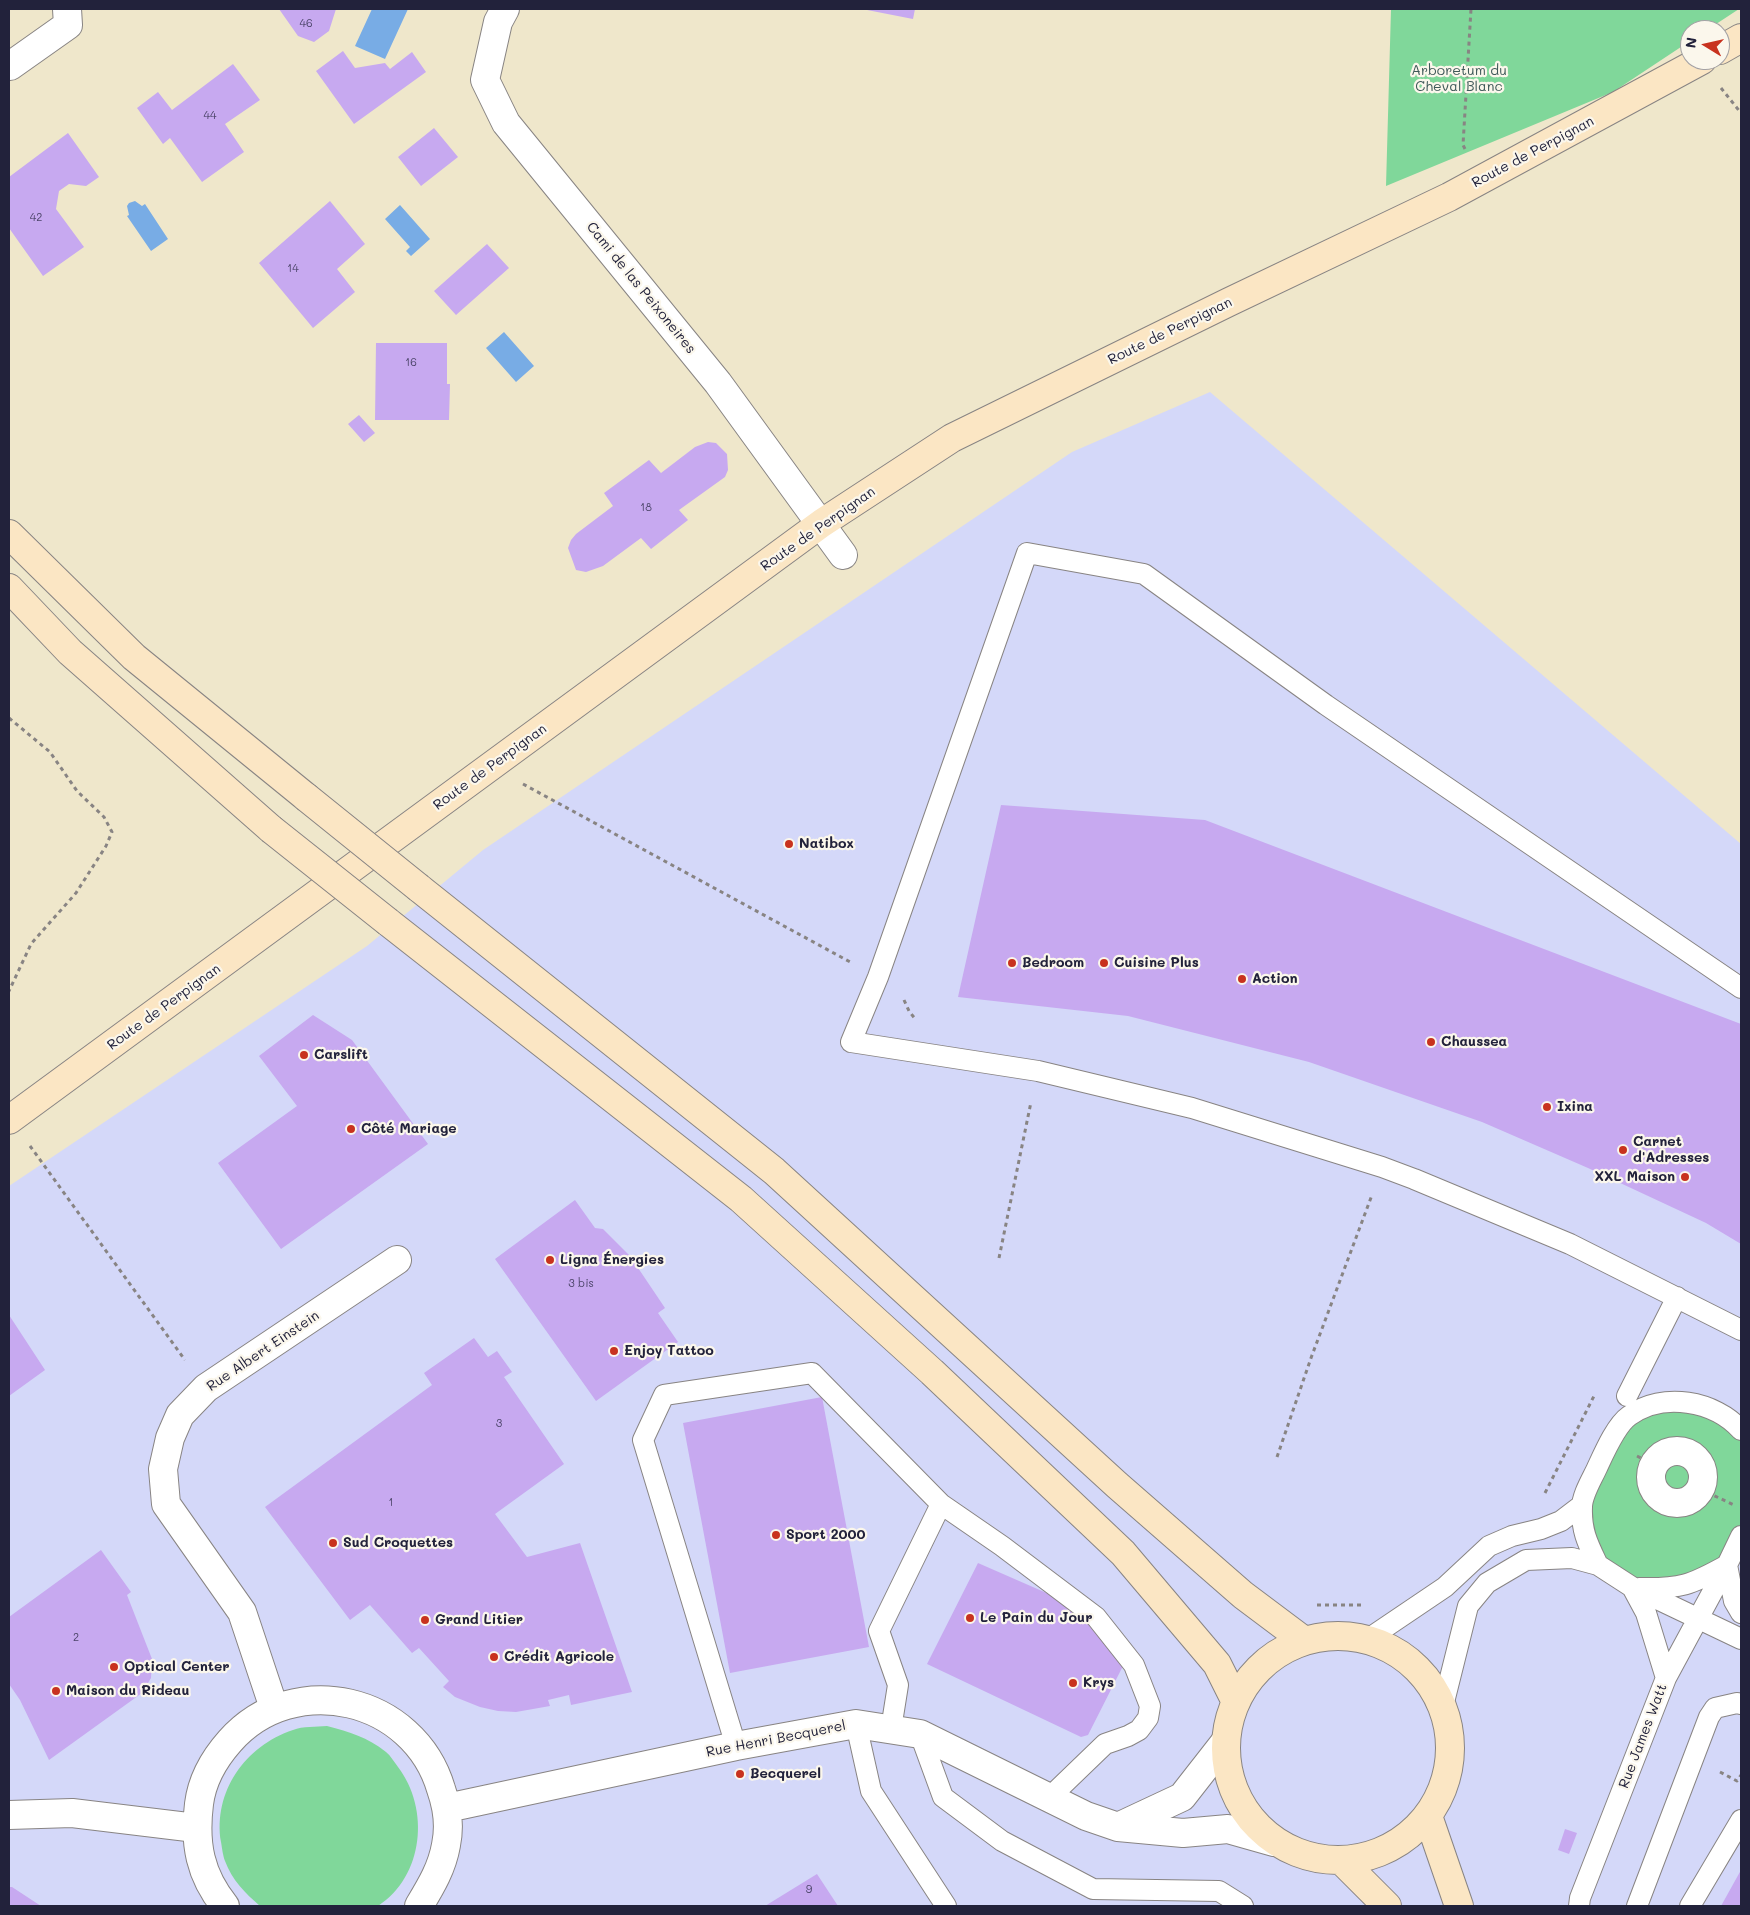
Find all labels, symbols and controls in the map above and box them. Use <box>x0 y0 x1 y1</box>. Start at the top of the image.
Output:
house number: 46 <box>299 17 313 31</box>
north arrow <box>1680 20 1730 70</box>
text: N <box>1680 36 1701 49</box>
park label: Arboretum du Cheval Blanc <box>1411 63 1507 95</box>
house number: 44 <box>204 109 216 123</box>
street label: Route de Perpignan <box>1469 113 1597 191</box>
house number: 42 <box>30 211 42 225</box>
street label: Cami de las Peixoneires <box>583 219 699 357</box>
house number: 14 <box>287 262 299 276</box>
street label: Route de Perpignan <box>1105 294 1235 368</box>
house number: 16 <box>405 356 417 370</box>
street label: Route de Perpignan <box>758 483 878 575</box>
house number: 18 <box>640 501 652 515</box>
street label: Route de Perpignan <box>430 720 550 814</box>
place label: Natibox <box>799 836 854 852</box>
marker: Natibox <box>783 838 795 850</box>
place label: Bedroom <box>1022 955 1084 971</box>
place label: Cuisine Plus <box>1114 955 1199 971</box>
marker: Bedroom <box>1006 957 1018 969</box>
marker: Cuisine Plus <box>1098 957 1110 969</box>
street label: Route de Perpignan <box>104 960 224 1054</box>
place label: Action <box>1252 971 1298 987</box>
marker: Action <box>1236 973 1248 985</box>
place label: Chaussea <box>1441 1034 1507 1050</box>
marker: Chaussea <box>1425 1036 1437 1048</box>
place label: Carslift <box>314 1047 368 1063</box>
marker: Carslift <box>298 1049 310 1061</box>
place label: Ixina <box>1557 1099 1593 1115</box>
marker: Ixina <box>1541 1101 1553 1113</box>
place label: Côté Mariage <box>361 1121 457 1137</box>
marker: Côté Mariage <box>345 1123 357 1135</box>
place label: Carnet d'Adresses <box>1633 1134 1709 1166</box>
marker: Carnet d'Adresses <box>1617 1144 1629 1156</box>
place label: XXL Maison <box>1594 1169 1675 1185</box>
marker: XXL Maison <box>1679 1171 1691 1183</box>
place label: Ligna Énergies <box>560 1252 664 1268</box>
marker: Ligna Énergies <box>544 1254 556 1266</box>
house number: 3 bis <box>568 1277 594 1291</box>
street label: Rue Albert Einstein <box>204 1307 322 1395</box>
place label: Enjoy Tattoo <box>624 1343 714 1359</box>
marker: Enjoy Tattoo <box>608 1345 620 1357</box>
house number: 3 <box>496 1417 502 1431</box>
house number: 1 <box>389 1496 393 1510</box>
place label: Sport 2000 <box>786 1527 865 1543</box>
marker: Sport 2000 <box>770 1529 782 1541</box>
place label: Sud Croquettes <box>343 1535 453 1551</box>
marker: Sud Croquettes <box>327 1537 339 1549</box>
place label: Le Pain du Jour <box>980 1610 1092 1626</box>
place label: Grand Litier <box>435 1612 523 1628</box>
marker: Le Pain du Jour <box>964 1612 976 1624</box>
marker: Grand Litier <box>419 1614 431 1626</box>
house number: 2 <box>73 1631 79 1645</box>
place label: Crédit Agricole <box>504 1649 614 1665</box>
marker: Crédit Agricole <box>488 1651 500 1663</box>
place label: Optical Center <box>124 1659 230 1675</box>
marker: Optical Center <box>108 1661 120 1673</box>
place label: Krys <box>1083 1675 1114 1691</box>
marker: Krys <box>1067 1677 1079 1689</box>
street label: Rue James Watt <box>1615 1681 1671 1791</box>
place label: Maison du Rideau <box>66 1683 189 1699</box>
marker: Maison du Rideau <box>50 1685 62 1697</box>
street label: Rue Henri Becquerel <box>705 1717 847 1761</box>
place label: Becquerel <box>750 1766 821 1782</box>
marker: Becquerel <box>734 1768 746 1780</box>
house number: 9 <box>806 1883 812 1897</box>

